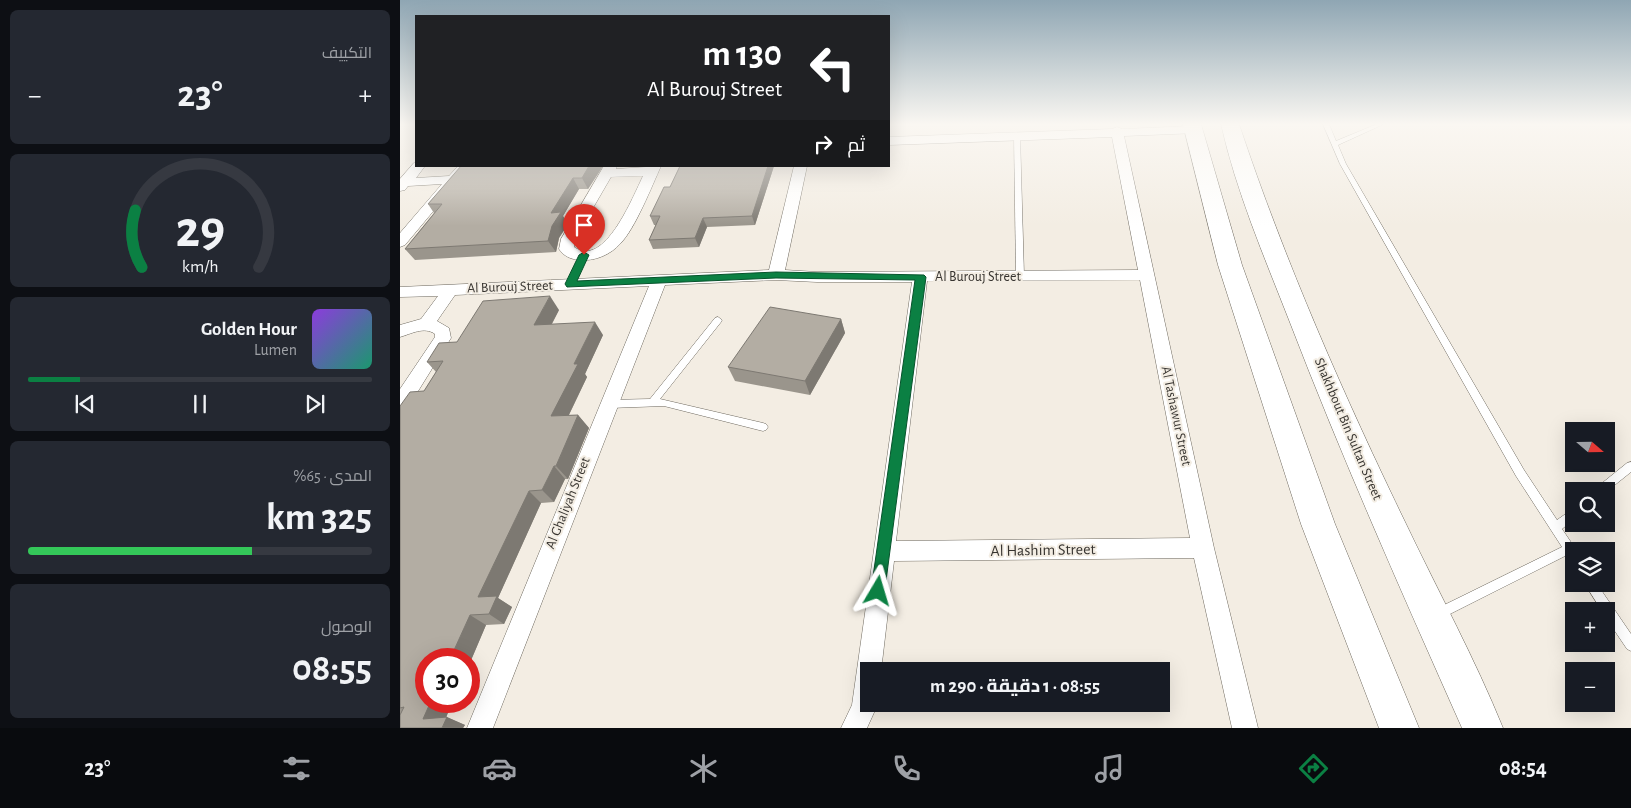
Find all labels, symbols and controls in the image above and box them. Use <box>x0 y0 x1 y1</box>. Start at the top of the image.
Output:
icon: left <box>800 35 865 100</box>
text: 130 m <box>703 37 782 72</box>
text: التكييف <box>322 45 372 61</box>
text: 23° <box>177 76 223 114</box>
text: Al Burouj Street <box>647 78 782 100</box>
text: − <box>28 82 41 110</box>
text: + <box>359 82 372 110</box>
icon: right <box>809 130 837 158</box>
text: ثم <box>847 136 865 155</box>
text: 29 <box>175 204 225 256</box>
pin <box>563 204 605 255</box>
icon: arrive <box>570 211 598 239</box>
text: km/h <box>182 258 218 276</box>
street label: Al Burouj Street <box>935 270 1021 284</box>
street label: Al Burouj Street <box>467 278 554 295</box>
text: Golden Hour <box>201 320 297 339</box>
text: Lumen <box>254 342 297 358</box>
street label: Shakhbout Bin Sultan Street <box>1312 356 1385 503</box>
street label: Al Tashawur Street <box>1159 365 1193 467</box>
icon: previous <box>71 390 99 418</box>
icon: pause <box>186 390 214 418</box>
icon: next <box>301 390 329 418</box>
north arrow <box>1565 422 1615 472</box>
map controls <box>1565 422 1615 712</box>
street label: Al Ghaliyah Street <box>543 455 593 551</box>
text: المدى · 65% <box>293 468 372 484</box>
button: search <box>1565 482 1615 532</box>
text: 325 km <box>266 499 372 537</box>
street label: Al Hashim Street <box>990 541 1096 559</box>
button: layers <box>1565 542 1615 592</box>
position arrow <box>851 564 903 616</box>
button: + <box>1565 602 1615 652</box>
text: الوصول <box>321 619 372 635</box>
speed limit sign: 30 <box>415 648 480 713</box>
text: 08:55 <box>292 650 372 688</box>
button: − <box>1565 662 1615 712</box>
text: 08:55 · 1 دقيقة · 290 m <box>930 677 1100 696</box>
icon: filters <box>279 751 314 786</box>
icon: car <box>482 751 517 786</box>
icon: climate <box>686 751 721 786</box>
icon: phone <box>889 751 924 786</box>
icon: music <box>1092 751 1127 786</box>
icon: directions <box>1296 751 1331 786</box>
text: 23° <box>84 757 111 779</box>
text: 08:54 <box>1499 757 1547 779</box>

